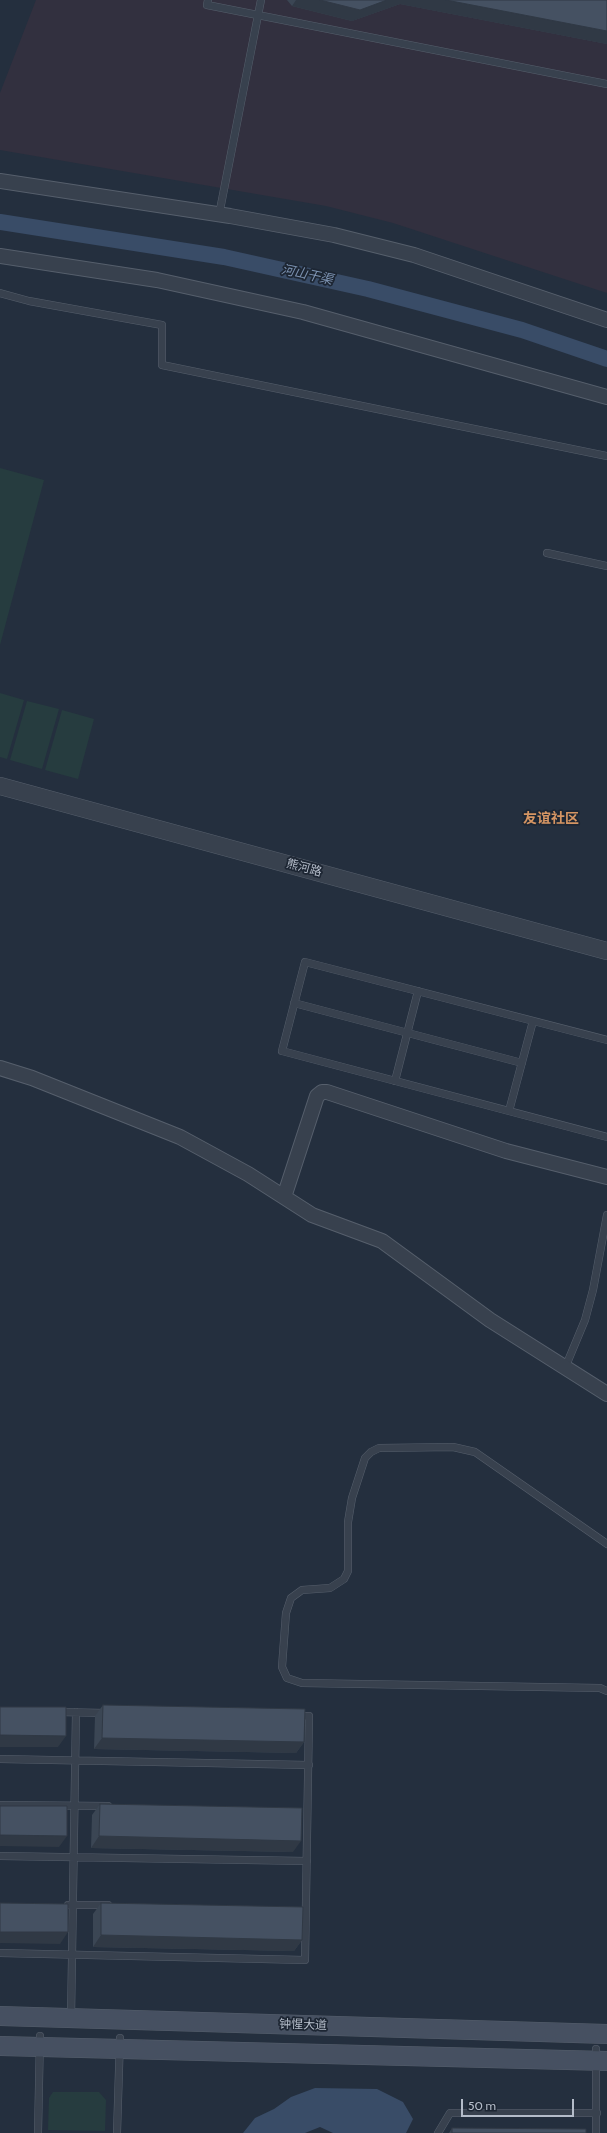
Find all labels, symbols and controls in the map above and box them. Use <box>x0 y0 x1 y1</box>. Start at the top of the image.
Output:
water label: 河山干渠 <box>280 262 334 288</box>
district label: 友谊社区 <box>523 811 579 827</box>
street label: 熊河路 <box>285 856 323 880</box>
street label: 钟惺大道 <box>279 2017 327 2033</box>
scale bar <box>463 2091 576 2117</box>
text: 50 m <box>468 2098 496 2113</box>

